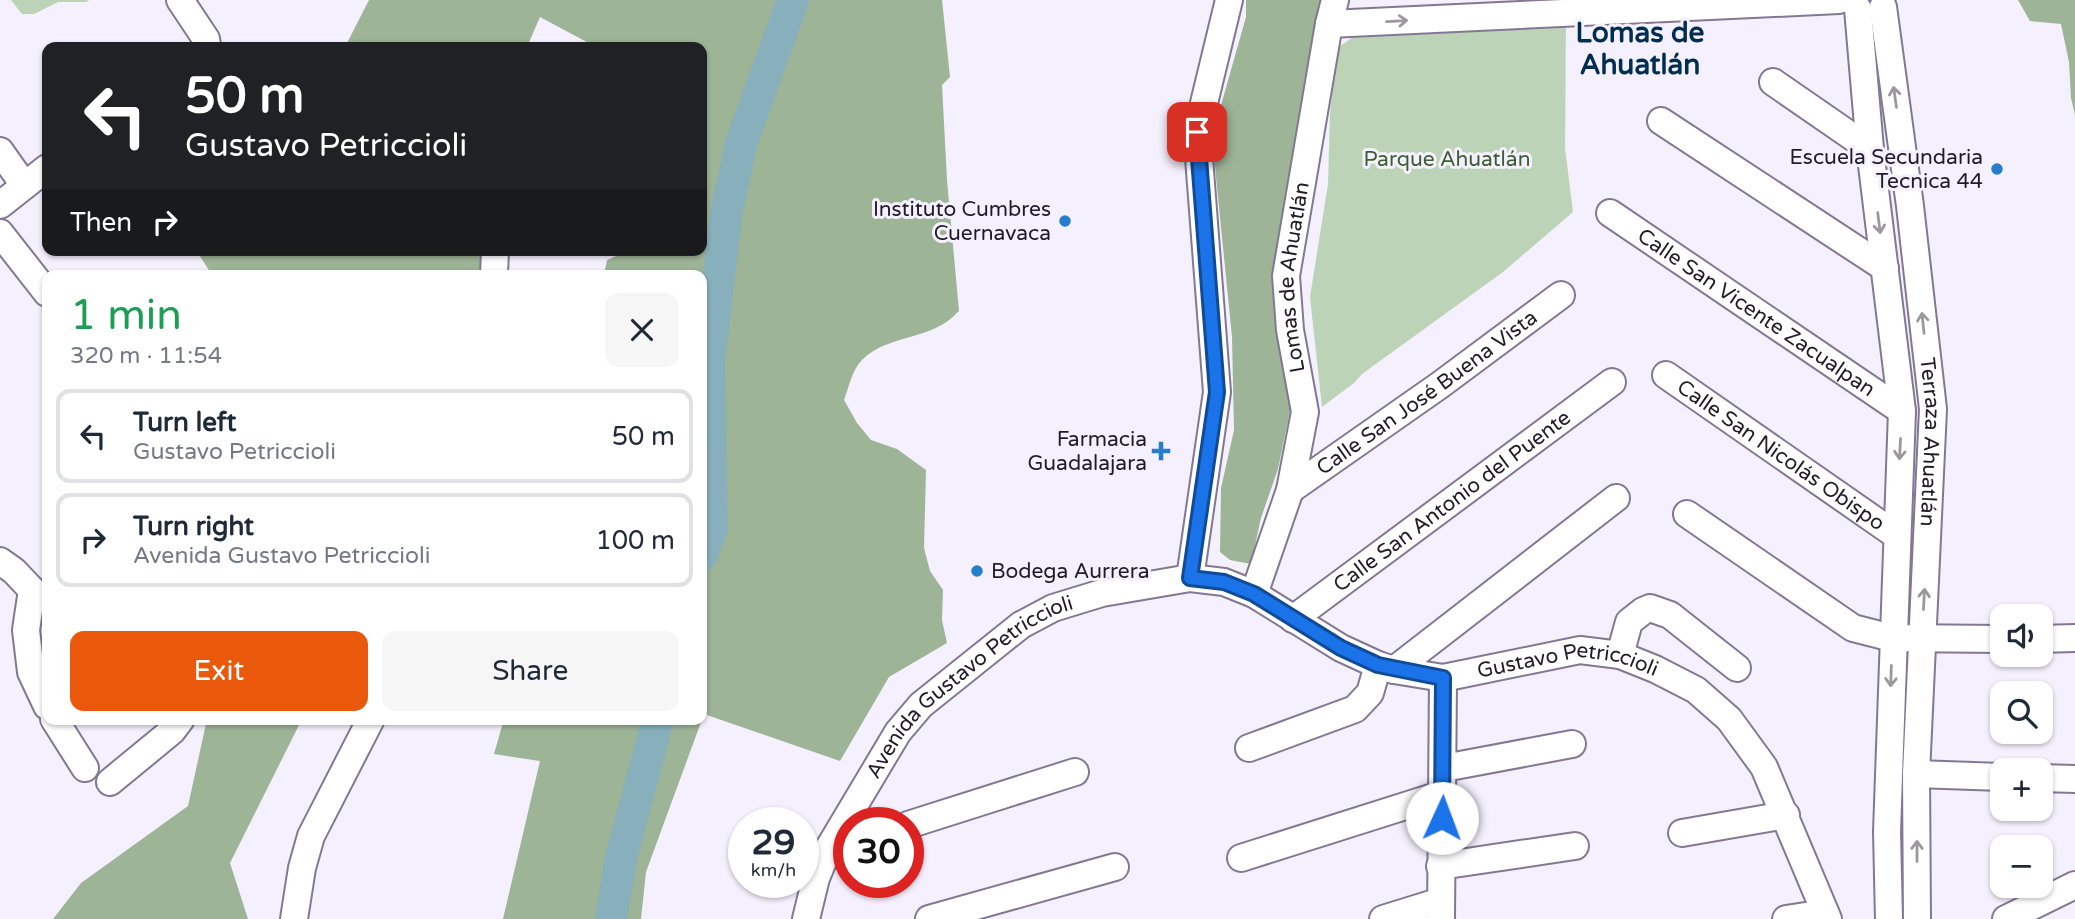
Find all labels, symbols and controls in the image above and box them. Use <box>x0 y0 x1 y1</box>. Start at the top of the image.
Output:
one-way arrow <box>1385 14 1408 27</box>
district label: Lomas de Ahuatlán <box>1576 16 1705 82</box>
text: 50 m <box>185 67 304 126</box>
icon: left <box>70 70 161 161</box>
one-way arrow <box>1888 87 1901 109</box>
pin <box>1167 102 1227 162</box>
icon: arrive <box>1178 113 1216 151</box>
text: Gustavo Petriccioli <box>185 127 467 165</box>
place label: Escuela Secundaria Tecnica 44 <box>1790 145 1983 194</box>
park label: Parque Ahuatlán <box>1364 147 1530 172</box>
marker: Escuela Secundaria Tecnica 44 <box>1989 161 2005 177</box>
street label: Lomas de Ahuatlán <box>1274 180 1314 375</box>
place label: Instituto Cumbres Cuernavaca <box>873 197 1051 246</box>
icon: right <box>146 203 184 241</box>
text: Then <box>70 207 132 238</box>
one-way arrow <box>1873 211 1886 234</box>
marker: Instituto Cumbres Cuernavaca <box>1057 213 1073 229</box>
street label: Calle San Vicente Zacualpan <box>1633 223 1880 402</box>
text: 1 min <box>70 290 182 341</box>
button: close <box>605 293 679 367</box>
street label: Calle San José Buena Vista <box>1312 305 1542 480</box>
one-way arrow <box>1916 312 1929 335</box>
text: 320 m · 11:54 <box>70 342 222 370</box>
street label: Terraza Ahuatlán <box>1915 356 1946 527</box>
street label: Calle San Nicolás Obispo <box>1672 374 1890 536</box>
street label: Calle San Antonio del Puente <box>1328 405 1576 597</box>
text: Turn left <box>133 407 236 438</box>
icon: left <box>74 417 112 455</box>
text: 50 m <box>612 421 675 452</box>
place label: Farmacia Guadalajara <box>1027 427 1147 476</box>
one-way arrow <box>1894 437 1907 460</box>
text: Gustavo Petriccioli <box>133 438 336 466</box>
marker: Farmacia Guadalajara <box>1153 443 1169 459</box>
text: Turn right <box>133 511 254 542</box>
icon: right <box>74 521 112 559</box>
text: 100 m <box>595 525 675 556</box>
text: Avenida Gustavo Petriccioli <box>133 542 430 570</box>
place label: Bodega Aurrera <box>991 559 1150 584</box>
marker: Bodega Aurrera <box>969 563 985 579</box>
one-way arrow <box>1918 588 1931 611</box>
street label: Avenida Gustavo Petriccioli <box>861 590 1076 783</box>
map controls <box>1990 604 2053 898</box>
button: sound <box>1990 604 2053 667</box>
button: Exit <box>70 631 368 711</box>
button: Share <box>382 631 679 711</box>
street label: Gustavo Petriccioli <box>1475 637 1662 683</box>
one-way arrow <box>1885 665 1898 688</box>
button: search <box>1990 681 2053 744</box>
button: + <box>1990 758 2053 821</box>
position arrow <box>1405 781 1479 855</box>
speed limit sign: 30 <box>833 807 924 898</box>
text: 29 <box>752 822 795 864</box>
button: − <box>1990 835 2053 898</box>
one-way arrow <box>1910 840 1924 863</box>
text: km/h <box>751 859 796 881</box>

